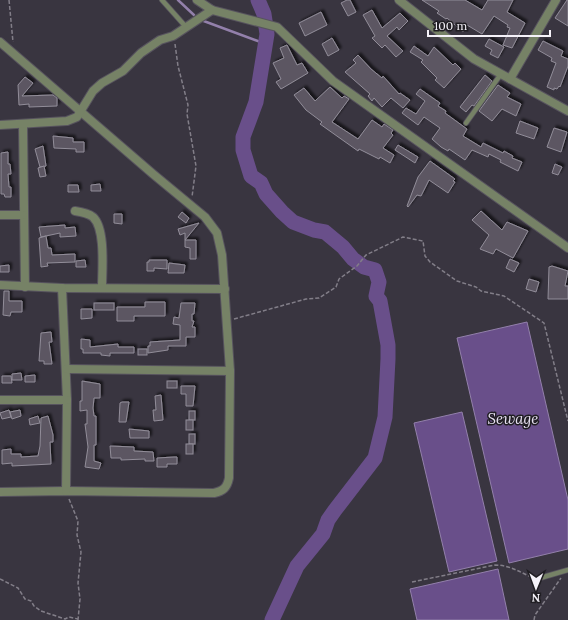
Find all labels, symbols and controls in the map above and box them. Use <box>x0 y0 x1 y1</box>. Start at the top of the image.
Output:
scale bar <box>428 12 550 38</box>
text: 100 m <box>434 18 467 33</box>
water label: Sewage <box>488 409 538 428</box>
north arrow <box>516 568 556 608</box>
text: N <box>531 591 540 605</box>

